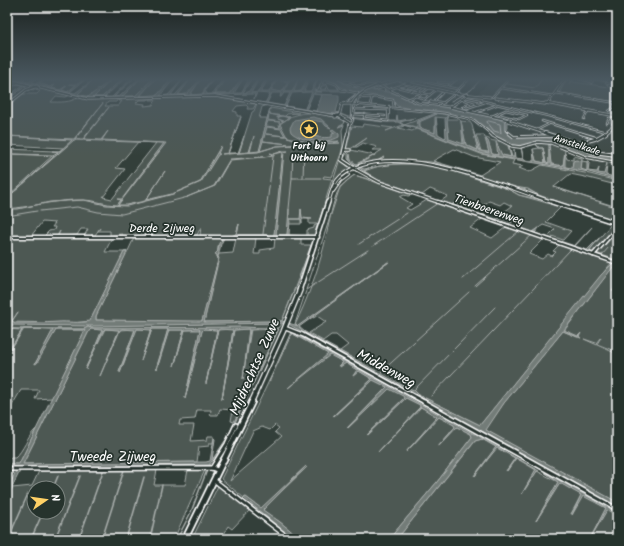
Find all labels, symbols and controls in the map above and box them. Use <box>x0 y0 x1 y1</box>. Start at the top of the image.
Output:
place icon: Fort bij Uithoorn <box>299 119 319 139</box>
street label: Amstelkade <box>552 130 603 160</box>
place label: Fort bij Uithoorn <box>291 138 328 166</box>
street label: Tienboerenweg <box>451 189 527 231</box>
street label: Derde Zijweg <box>129 219 195 238</box>
street label: Mijdrechtse Zuwe <box>224 314 286 419</box>
street label: Middenweg <box>352 344 420 394</box>
street label: Tweede Zijweg <box>70 446 156 468</box>
north arrow <box>26 480 66 520</box>
text: N <box>45 493 64 503</box>

